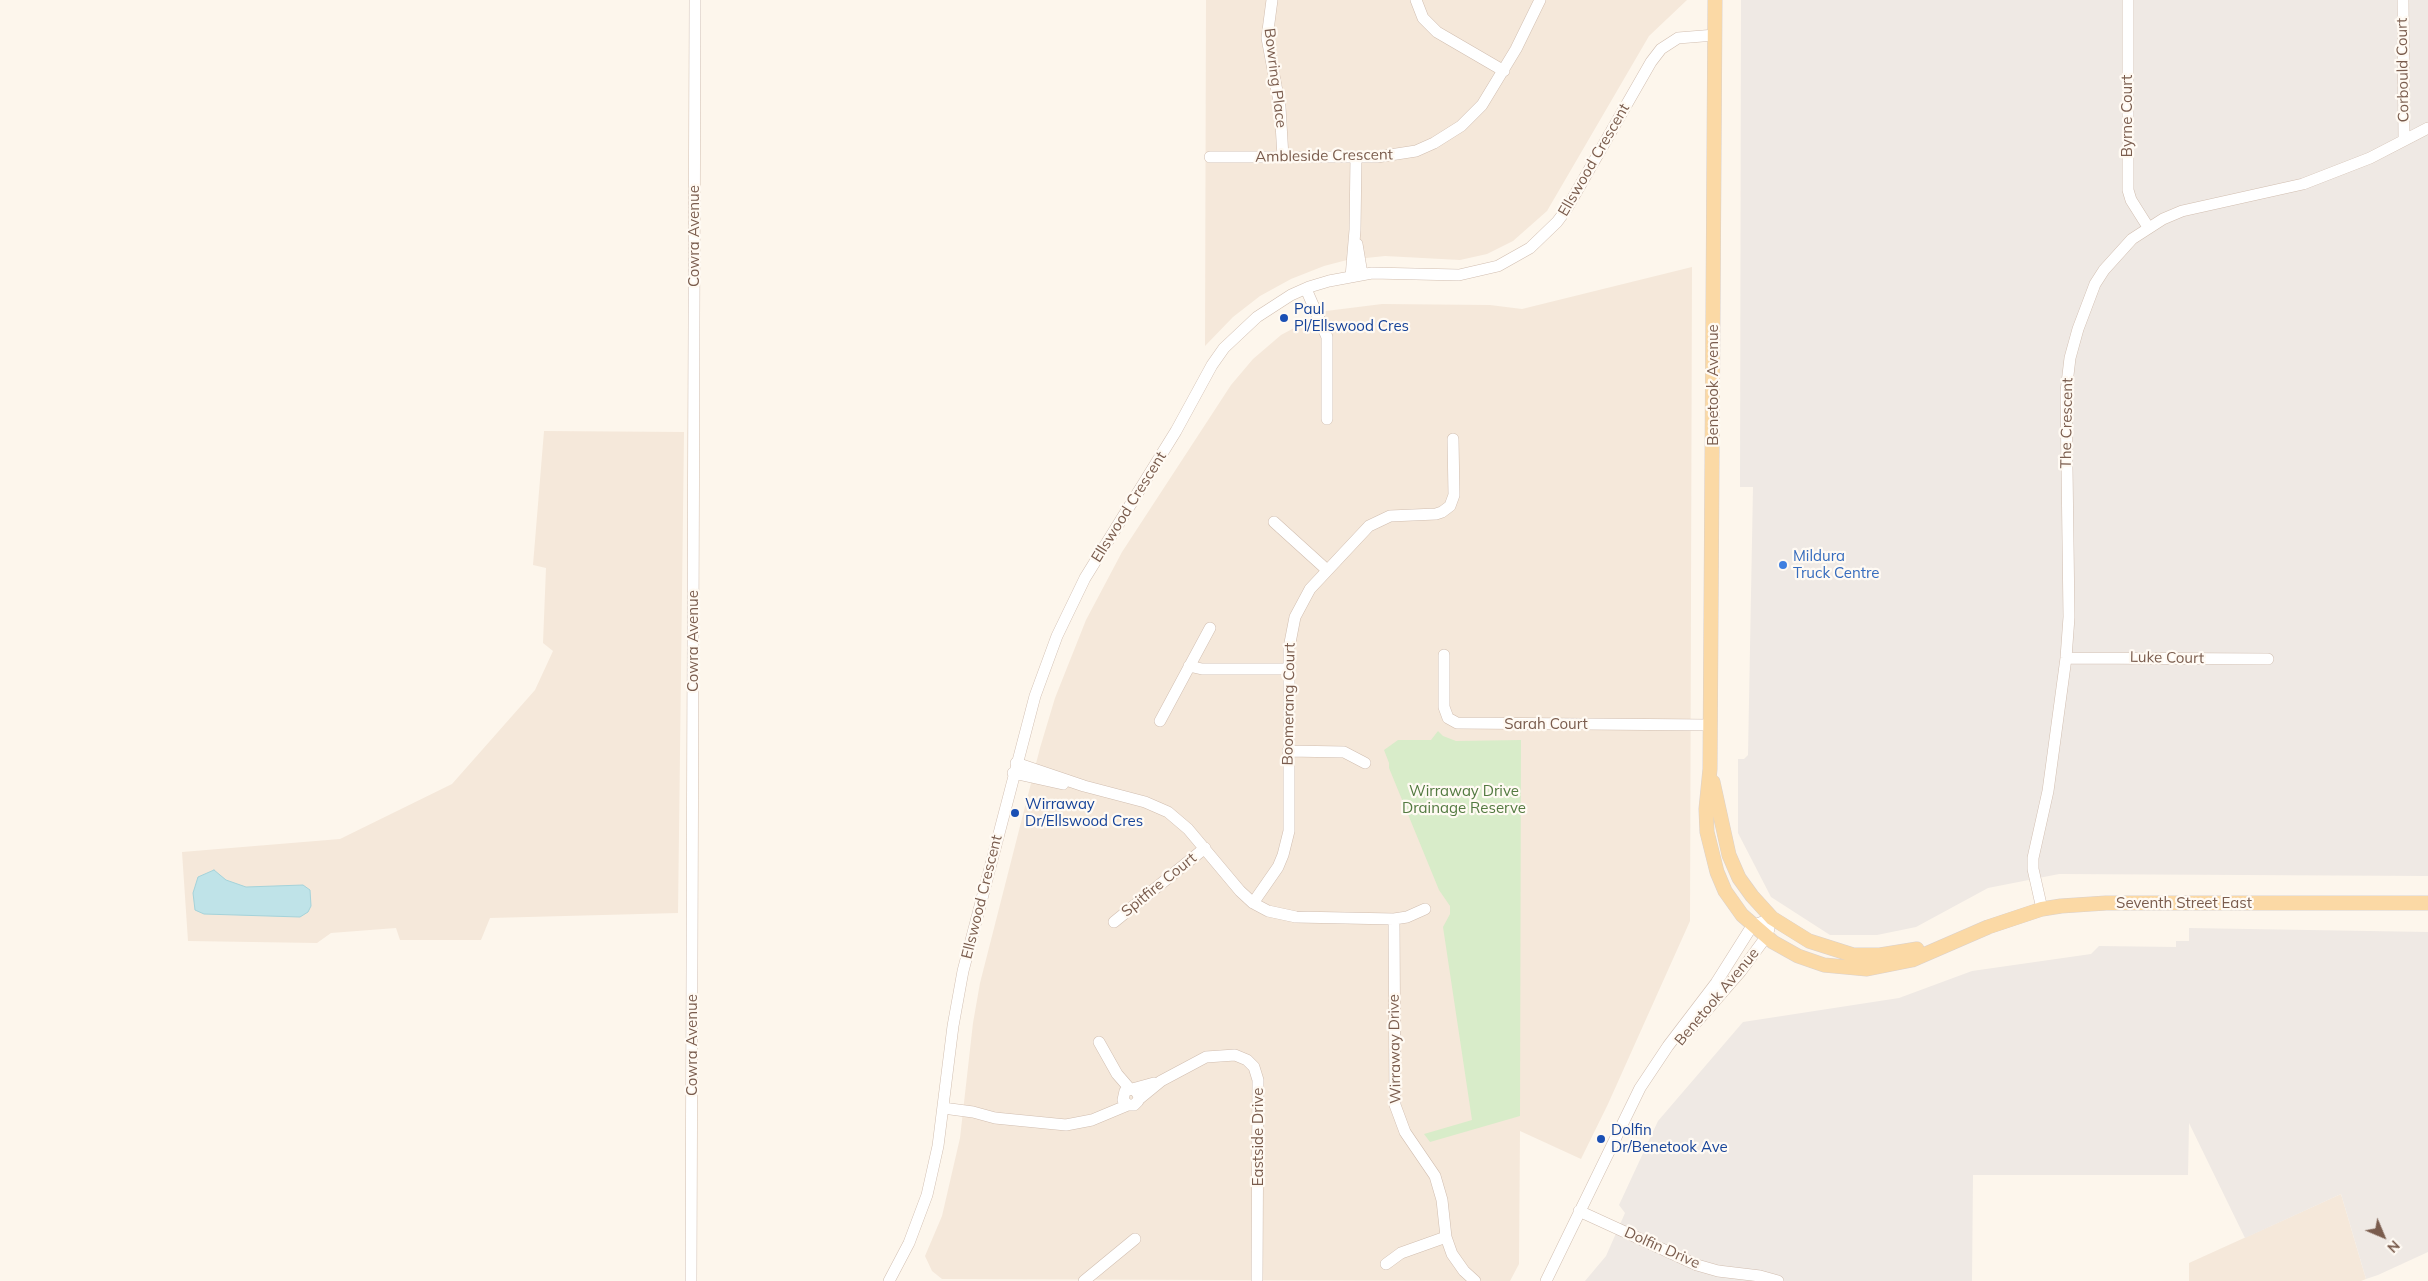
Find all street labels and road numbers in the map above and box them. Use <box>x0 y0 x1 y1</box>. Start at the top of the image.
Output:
street label: Corbould Court <box>2393 18 2413 122</box>
street label: Bowring Place <box>1260 27 1290 129</box>
street label: Byrne Court <box>2118 75 2136 157</box>
street label: Ellswood Crescent <box>1554 101 1634 219</box>
street label: Ambleside Crescent <box>1255 146 1393 166</box>
street label: Cowra Avenue <box>685 185 703 287</box>
street label: Benetook Avenue <box>1704 324 1722 446</box>
street label: The Crescent <box>2057 378 2077 468</box>
street label: Ellswood Crescent <box>1088 448 1170 566</box>
street label: Cowra Avenue <box>684 590 702 692</box>
street label: Boomerang Court <box>1279 642 1299 766</box>
street label: Luke Court <box>2130 648 2204 668</box>
street label: Sarah Court <box>1504 715 1588 733</box>
street label: Ellswood Crescent <box>958 833 1006 961</box>
street label: Spitfire Court <box>1118 849 1200 921</box>
street label: Seventh Street East <box>2116 894 2252 912</box>
street label: Benetook Avenue <box>1671 945 1763 1049</box>
street label: Cowra Avenue <box>683 994 701 1096</box>
street label: Wirraway Drive <box>1385 994 1405 1104</box>
street label: Eastside Drive <box>1249 1088 1267 1186</box>
street label: Dolfin Drive <box>1621 1223 1703 1273</box>

